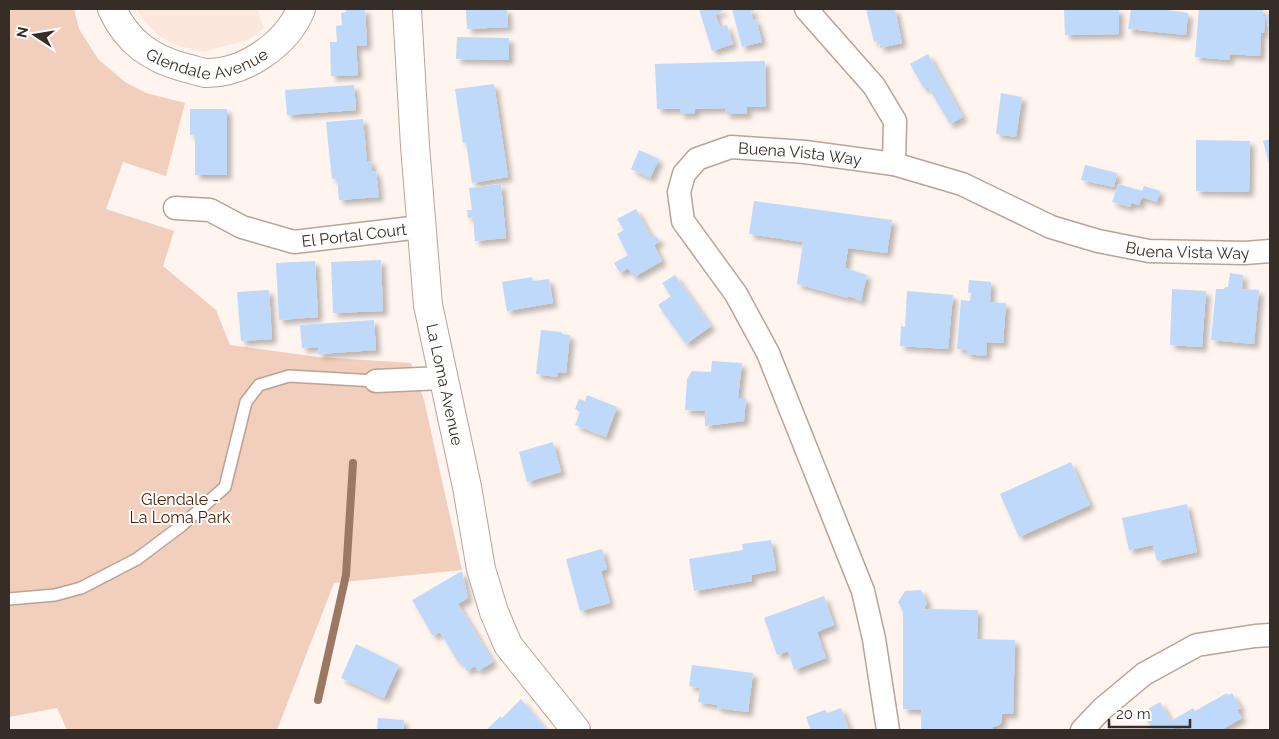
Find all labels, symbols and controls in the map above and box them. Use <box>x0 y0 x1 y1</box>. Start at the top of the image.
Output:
north arrow <box>10 10 60 60</box>
text: N <box>13 25 31 39</box>
street label: Glendale Avenue <box>142 38 270 58</box>
text: Glendale Avenue <box>143 44 272 83</box>
street label: Buena Vista Way <box>738 139 863 170</box>
street label: El Portal Court <box>301 220 408 251</box>
street label: Buena Vista Way <box>1124 238 1251 263</box>
street label: La Loma Avenue <box>422 322 467 447</box>
park label: Glendale - La Loma Park <box>130 490 231 527</box>
scale bar <box>1109 696 1190 728</box>
text: 20 m <box>1116 705 1151 723</box>

